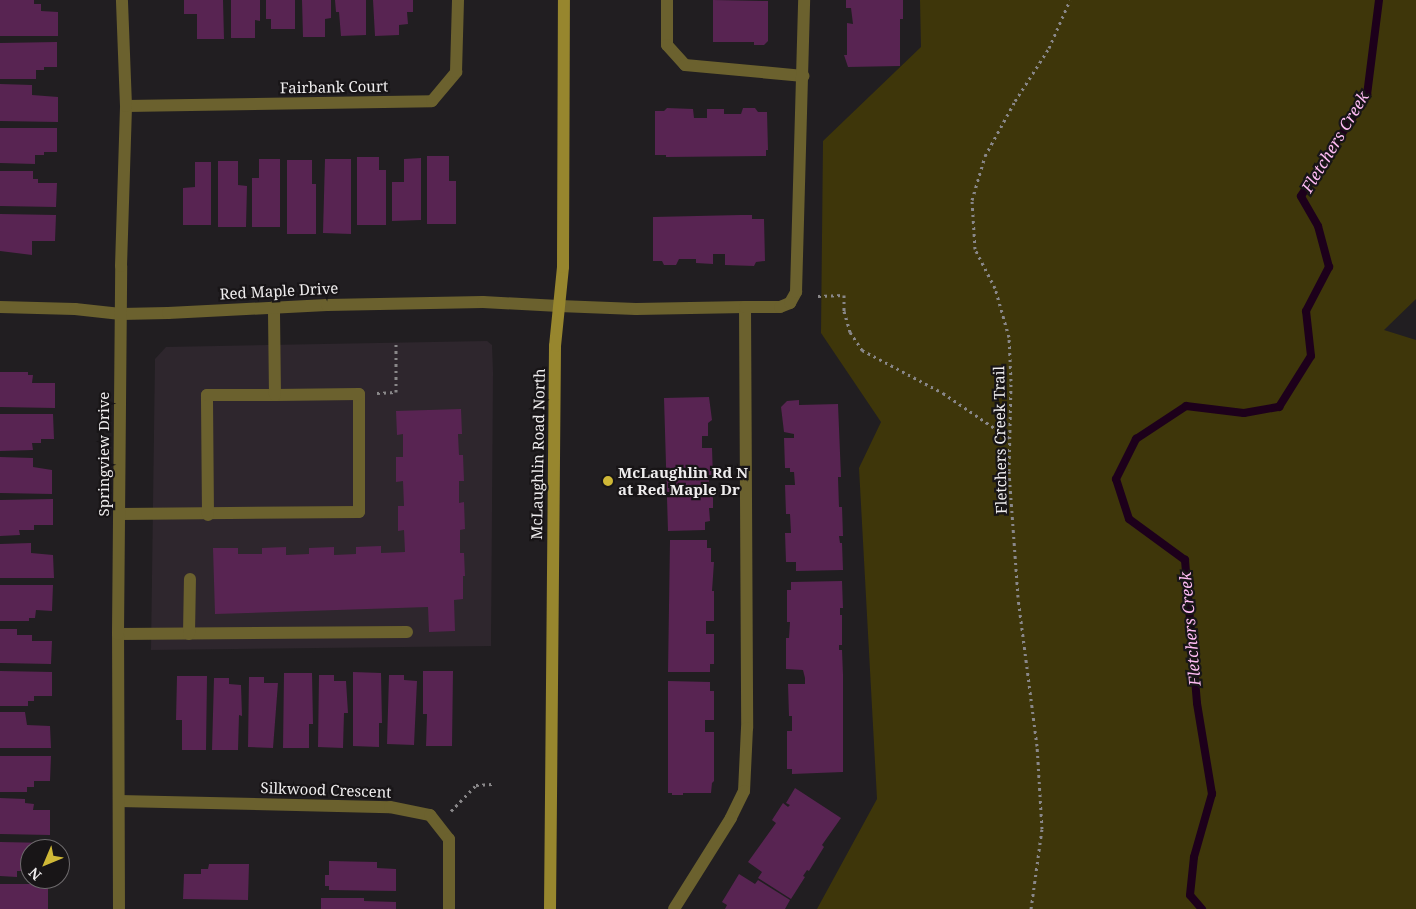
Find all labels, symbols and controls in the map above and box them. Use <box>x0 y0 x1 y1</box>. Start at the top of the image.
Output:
street label: Fairbank Court <box>280 77 388 97</box>
water label: Fletchers Creek <box>1297 88 1373 196</box>
street label: Red Maple Drive <box>219 279 339 303</box>
street label: Fletchers Creek Trail <box>990 366 1010 514</box>
street label: McLaughlin Road North <box>528 368 548 540</box>
street label: Springview Drive <box>95 392 113 516</box>
place label: McLaughlin Rd N at Red Maple Dr <box>618 463 748 498</box>
marker: McLaughlin Rd N at Red Maple Dr <box>602 475 614 487</box>
water label: Fletchers Creek <box>1175 571 1205 687</box>
street label: Silkwood Crescent <box>260 779 392 801</box>
north arrow <box>20 839 70 889</box>
text: N <box>24 864 45 885</box>

